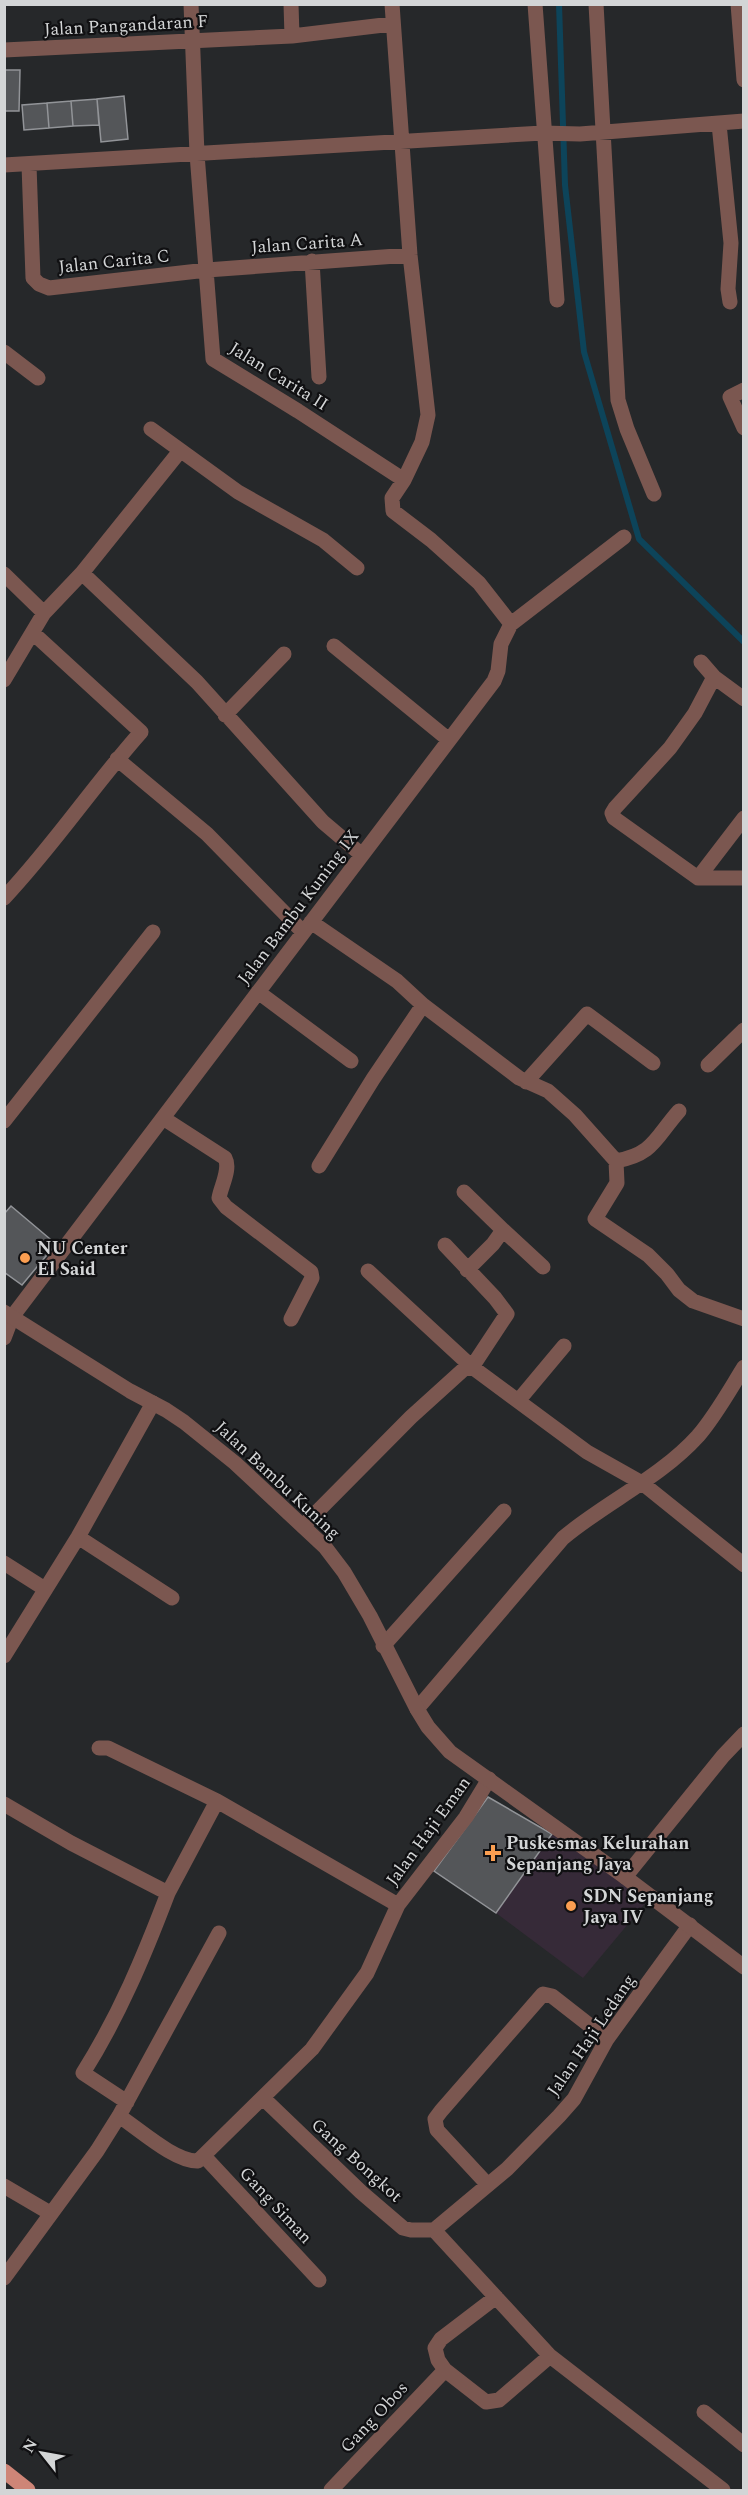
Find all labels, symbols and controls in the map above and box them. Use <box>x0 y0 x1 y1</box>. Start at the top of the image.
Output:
street label: Jalan Pangandaran F <box>43 8 209 43</box>
street label: Jalan Carita A <box>250 226 364 261</box>
street label: Jalan Carita C <box>57 242 171 281</box>
street label: Jalan Carita II <box>224 335 334 418</box>
street label: Jalan Bambu Kuning IX <box>231 824 366 991</box>
place label: NU Center El Said <box>37 1235 128 1283</box>
marker: NU Center El Said <box>18 1251 32 1265</box>
street label: Jalan Bambu Kuning <box>209 1415 347 1546</box>
street label: Jalan Haji Eman <box>379 1771 477 1892</box>
place label: Puskesmas Kelurahan Sepanjang Jaya <box>506 1830 689 1878</box>
marker: Puskesmas Kelurahan Sepanjang Jaya <box>484 1844 502 1862</box>
place label: SDN Sepanjang Jaya IV <box>583 1883 713 1931</box>
marker: SDN Sepanjang Jaya IV <box>564 1899 578 1913</box>
street label: Jalan Haji Ledang <box>540 1969 642 2102</box>
street label: Gang Bongkot <box>305 2112 408 2209</box>
street label: Gang Siman <box>233 2161 319 2250</box>
street label: Gang Obos <box>334 2375 415 2459</box>
north arrow <box>12 2423 72 2483</box>
text: N <box>16 2434 44 2458</box>

